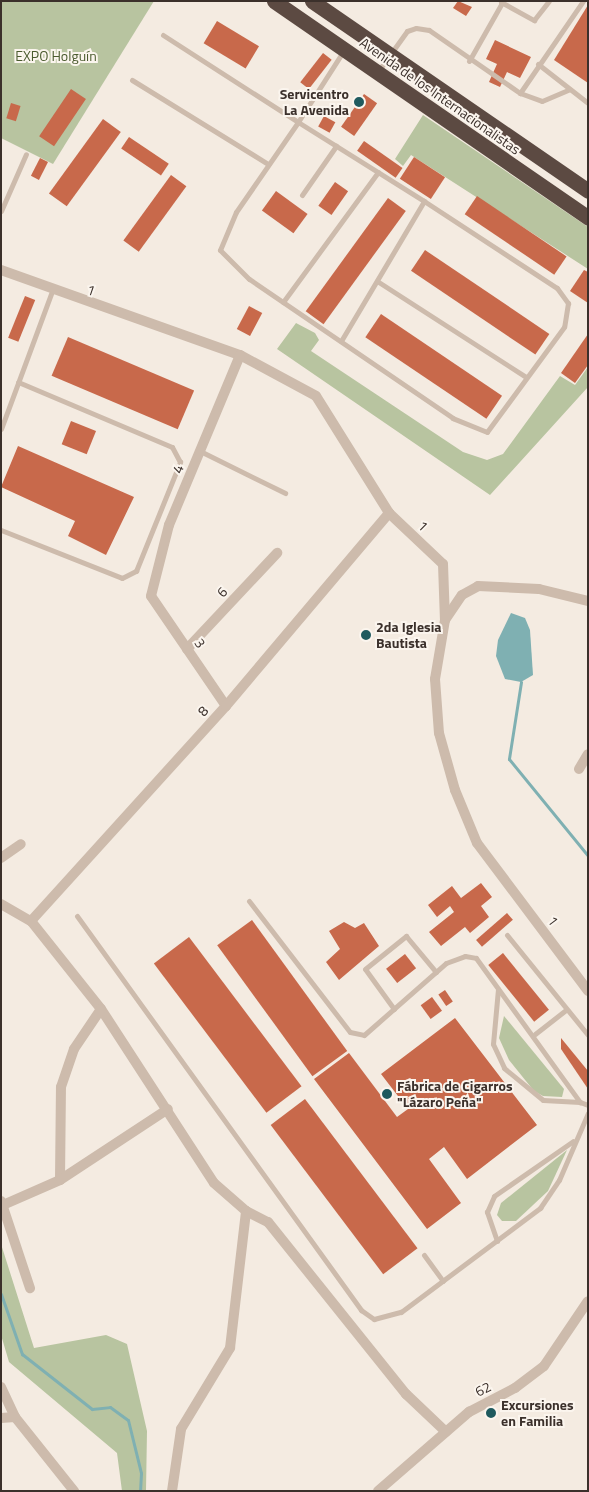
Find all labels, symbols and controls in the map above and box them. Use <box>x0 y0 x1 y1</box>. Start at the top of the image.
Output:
street label: Avenida de los Internacionalistas <box>356 34 524 158</box>
park label: EXPO Holguín <box>15 48 97 64</box>
place label: Servicentro La Avenida <box>280 86 349 118</box>
marker: Servicentro La Avenida <box>353 96 365 108</box>
street label: 1 <box>85 281 97 299</box>
street label: 4 <box>169 462 187 476</box>
street label: 1 <box>414 517 432 535</box>
street label: 6 <box>213 583 231 601</box>
place label: 2da Iglesia Bautista <box>376 619 441 652</box>
marker: 2da Iglesia Bautista <box>360 629 372 641</box>
street label: 3 <box>191 635 209 651</box>
street label: 8 <box>194 702 212 720</box>
street label: 1 <box>544 913 562 929</box>
place label: Fábrica de Cigarros "Lázaro Peña" <box>397 1078 512 1110</box>
marker: Fábrica de Cigarros "Lázaro Peña" <box>381 1088 393 1100</box>
street label: 62 <box>472 1378 494 1400</box>
place label: Excursiones en Familia <box>501 1397 574 1430</box>
marker: Excursiones en Familia <box>485 1407 497 1419</box>

